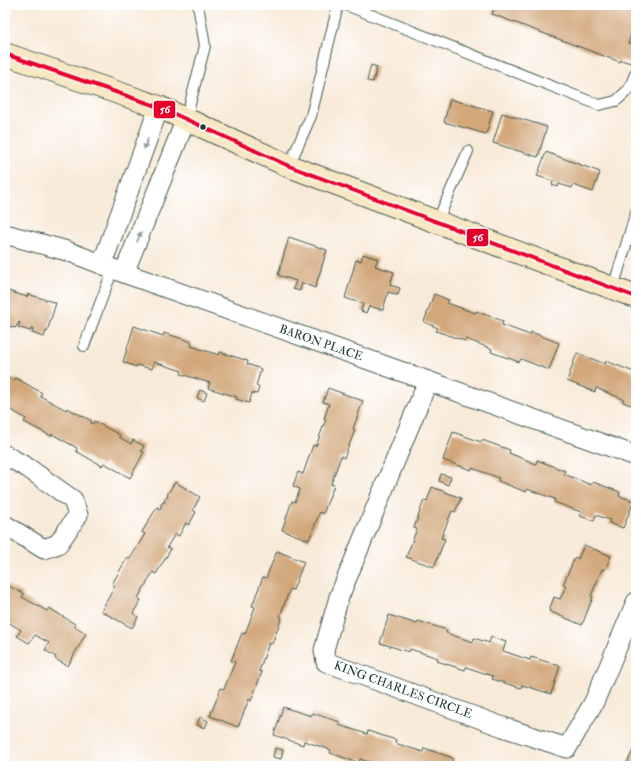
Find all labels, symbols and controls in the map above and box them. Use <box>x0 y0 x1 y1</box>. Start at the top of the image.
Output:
line badge: 56 <box>153 100 176 119</box>
text: 56 <box>160 103 172 116</box>
unlabelled marker <box>198 122 208 132</box>
one-way arrow <box>142 138 148 150</box>
line badge: 56 <box>466 228 489 247</box>
one-way arrow <box>136 230 142 242</box>
text: 56 <box>473 231 485 244</box>
street label: BARON PLACE <box>277 322 365 364</box>
street label: KING CHARLES CIRCLE <box>332 658 474 722</box>

